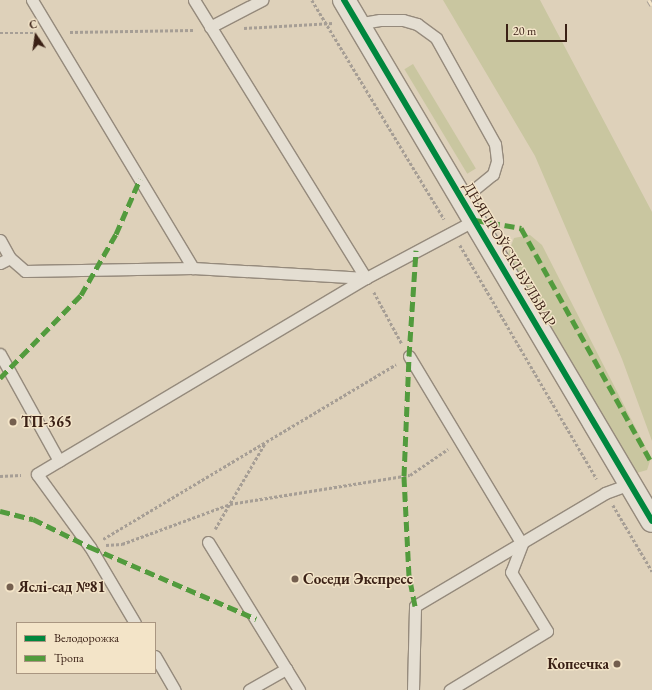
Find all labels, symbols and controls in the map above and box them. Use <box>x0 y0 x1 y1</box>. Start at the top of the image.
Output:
north arrow <box>16 16 56 56</box>
scale bar <box>508 16 569 42</box>
text: С <box>28 17 39 32</box>
text: 20 m <box>513 23 536 39</box>
street label: ДНЯПРОЎСКІ БУЛЬВАР <box>460 178 560 330</box>
place label: ТП-365 <box>21 413 72 431</box>
marker: ТП-365 <box>8 417 18 427</box>
place label: Соседи Экспресс <box>303 570 413 588</box>
marker: Соседи Экспресс <box>290 574 300 584</box>
place label: Яслі-сад №81 <box>18 578 105 596</box>
marker: Яслі-сад №81 <box>5 582 15 592</box>
legend <box>16 622 156 674</box>
text: Велодорожка <box>54 630 119 646</box>
text: Тропа <box>54 650 84 666</box>
place label: Копеечка <box>547 655 609 673</box>
marker: Копеечка <box>612 659 622 669</box>

